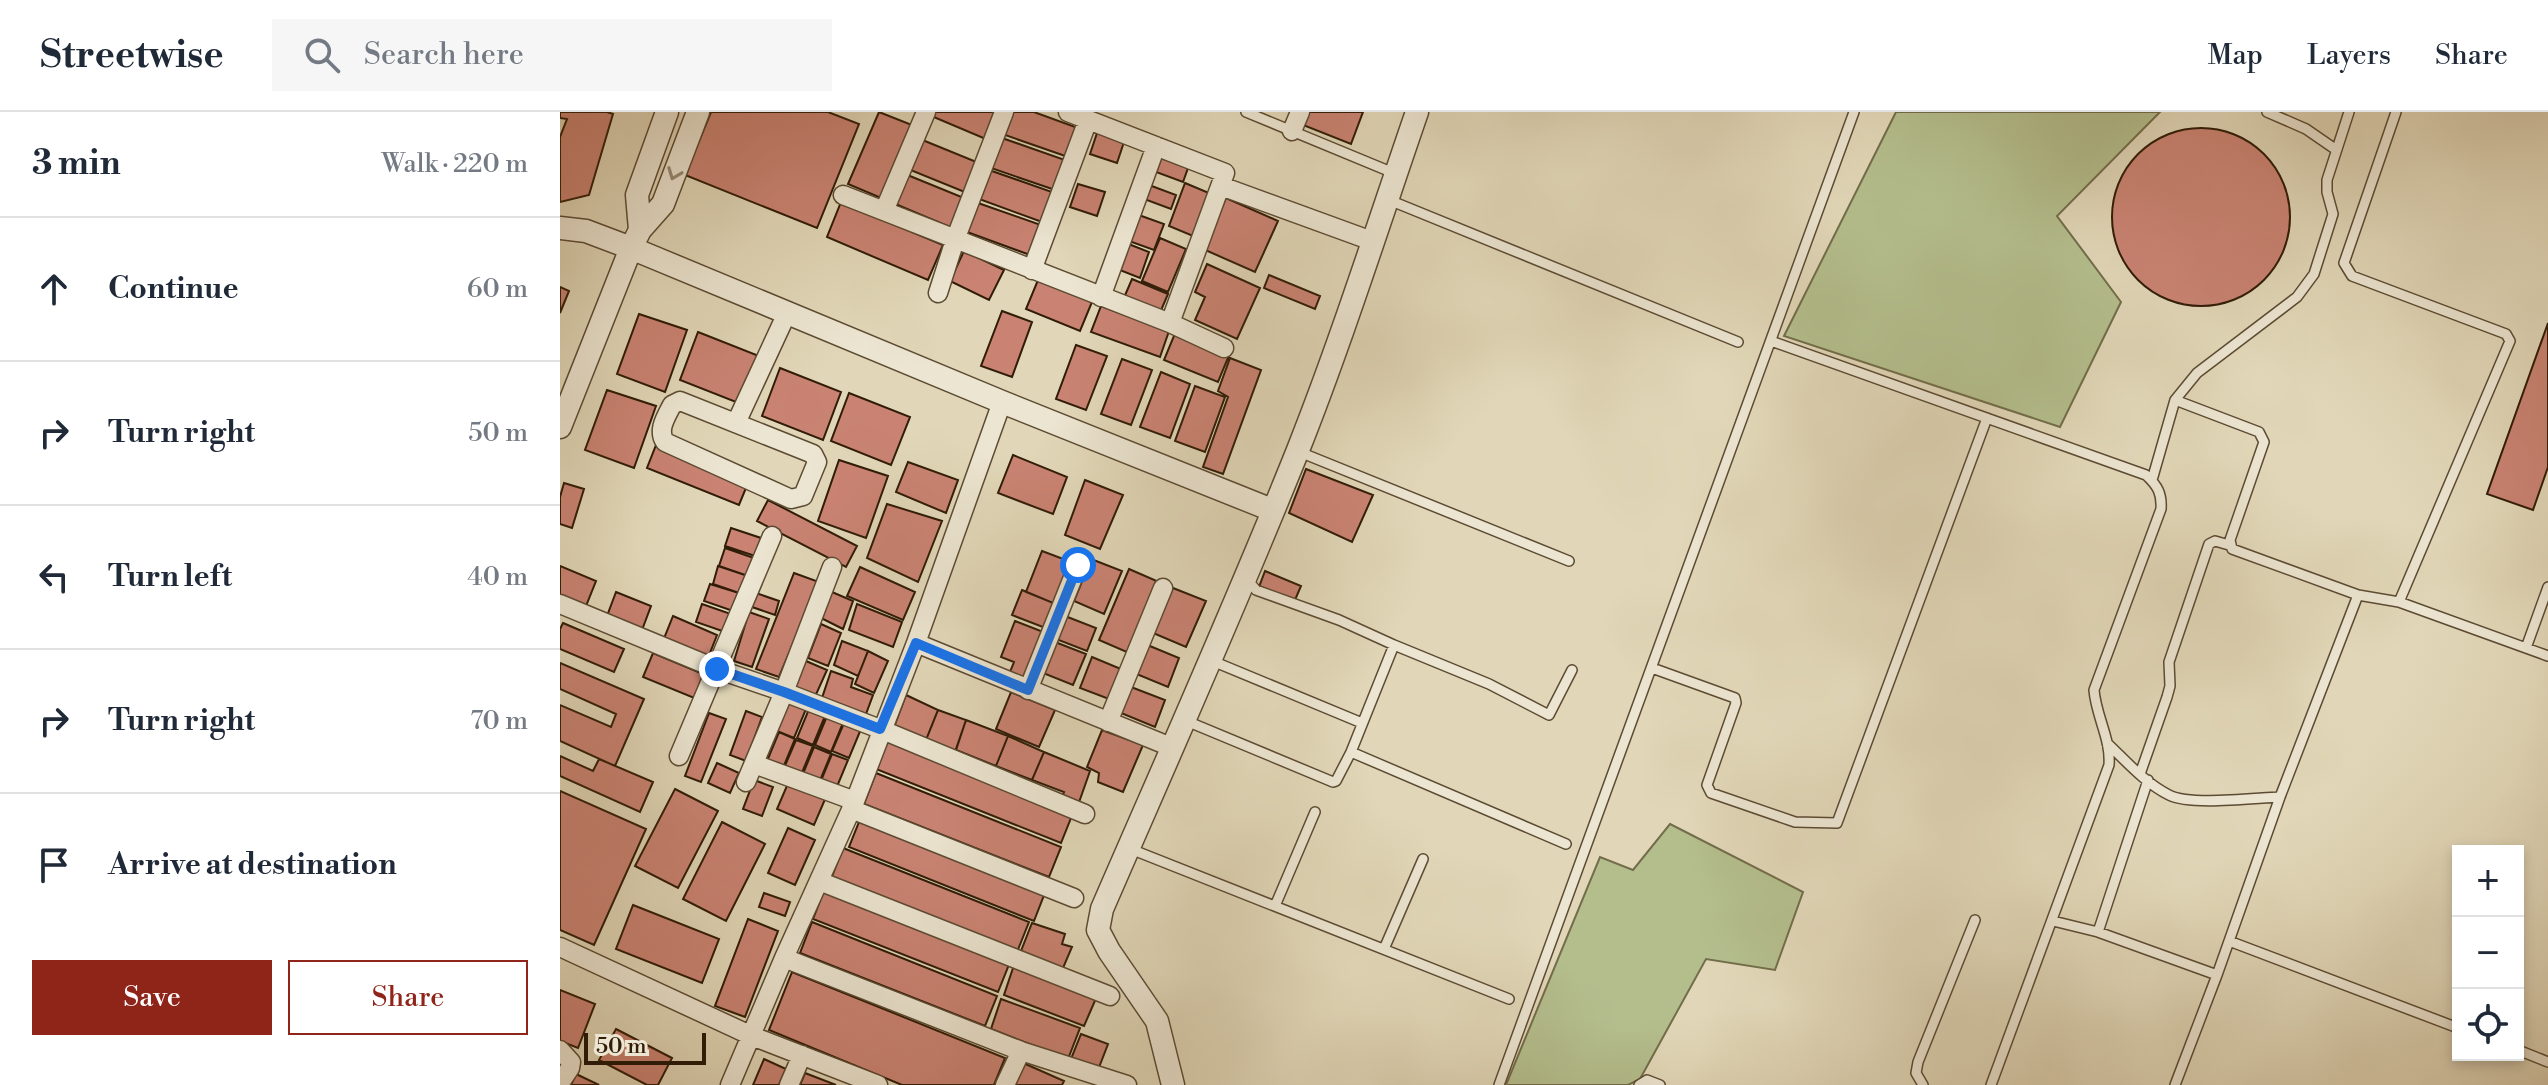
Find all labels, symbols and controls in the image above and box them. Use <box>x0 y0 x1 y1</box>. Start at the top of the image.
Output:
search box <box>272 19 832 91</box>
text: Streetwise <box>40 32 224 79</box>
icon: search <box>300 33 344 77</box>
text: Search here <box>364 36 524 74</box>
text: Map <box>2208 38 2263 73</box>
text: Layers <box>2307 38 2391 73</box>
text: Share <box>2435 38 2508 73</box>
text: 3 min <box>32 143 121 185</box>
text: Walk · 220 m <box>382 148 528 180</box>
one-way arrow <box>667 166 684 180</box>
icon: ahead <box>32 267 76 311</box>
text: Continue <box>108 270 239 308</box>
text: 60 m <box>467 273 528 305</box>
icon: right <box>32 411 76 455</box>
text: Turn right <box>108 414 255 452</box>
text: 50 m <box>468 417 528 449</box>
route start <box>1060 547 1096 583</box>
icon: left <box>32 555 76 599</box>
text: Turn left <box>108 558 232 596</box>
text: 40 m <box>467 561 528 593</box>
route end <box>699 651 735 687</box>
icon: right <box>32 699 76 743</box>
text: Turn right <box>108 702 255 740</box>
text: 70 m <box>470 705 528 737</box>
icon: arrive <box>32 843 76 887</box>
map controls <box>2452 845 2524 1061</box>
button: + <box>2452 845 2524 917</box>
text: Arrive at destination <box>108 846 397 884</box>
button: − <box>2452 917 2524 989</box>
button: Save <box>32 960 272 1035</box>
button: Share <box>288 960 528 1035</box>
button: locate <box>2452 989 2524 1061</box>
scale bar <box>584 1029 706 1065</box>
text: 50 m <box>596 1033 647 1060</box>

